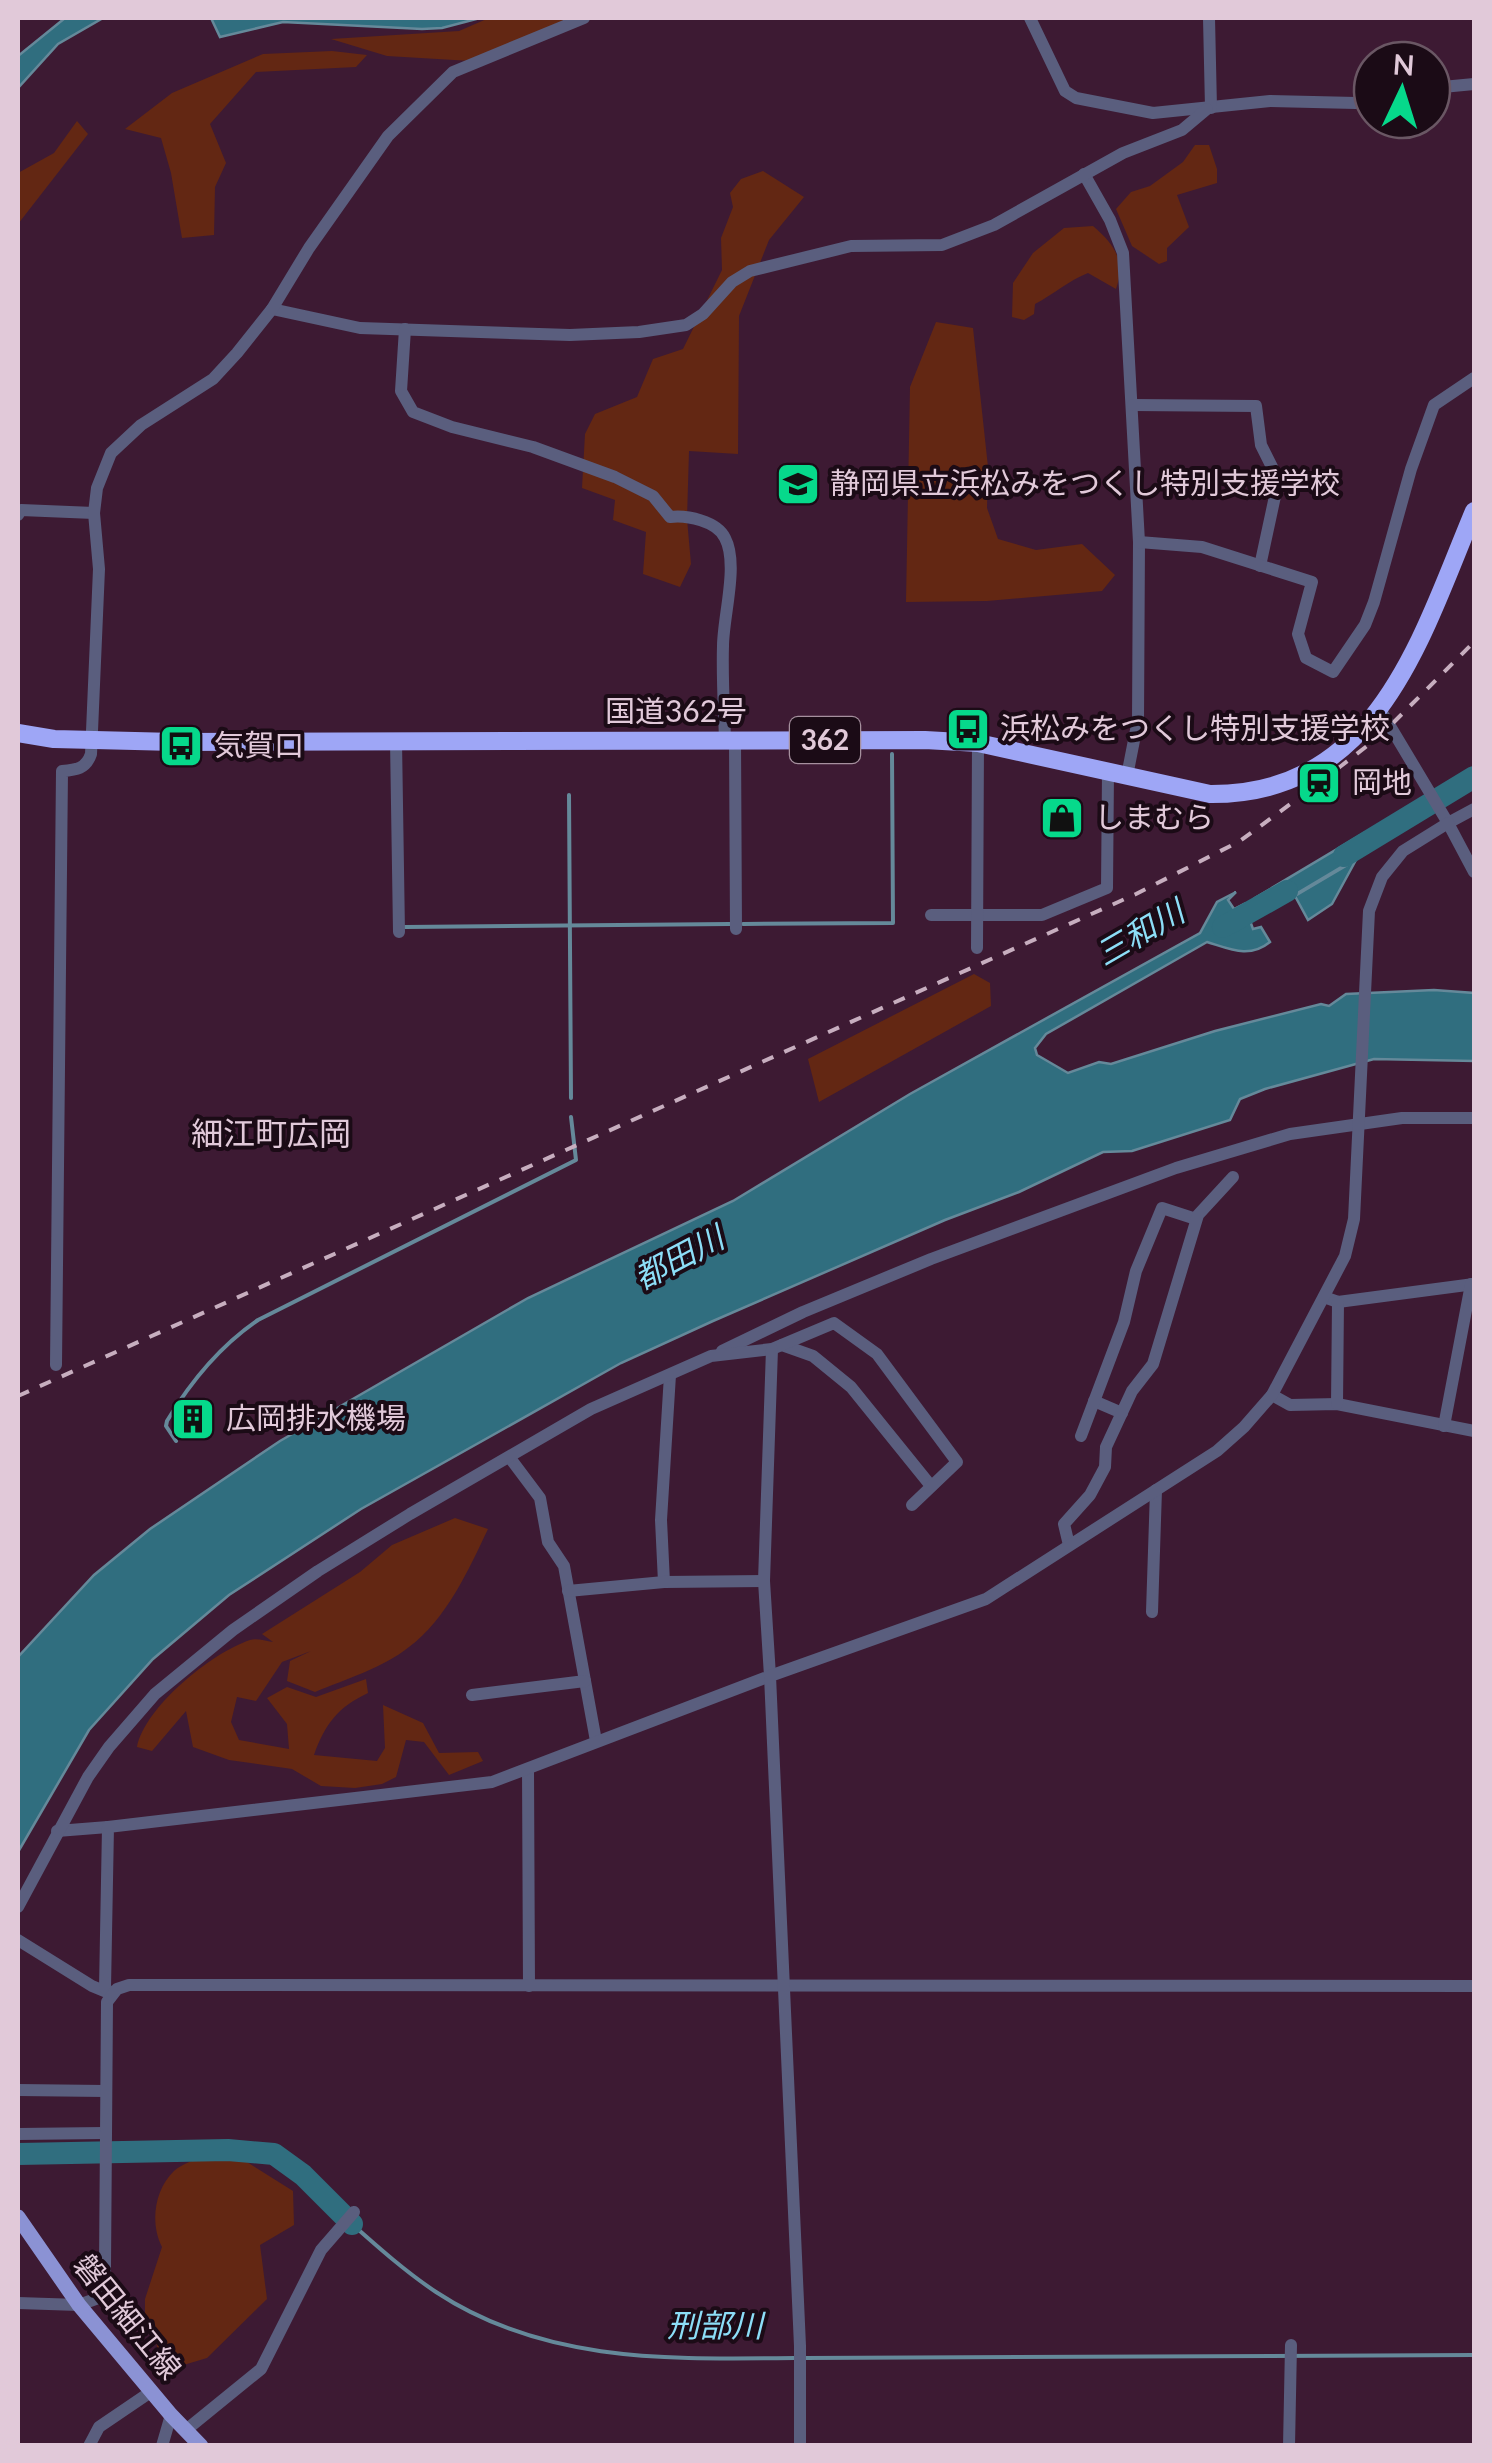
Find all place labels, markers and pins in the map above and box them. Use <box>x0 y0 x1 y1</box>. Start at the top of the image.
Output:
school or university icon: 静岡県立浜松みをつくし特別支援学校 <box>775 461 821 507</box>
place label: 静岡県立浜松みをつくし特別支援学校 <box>830 464 1340 500</box>
bus stop icon: 浜松みをつくし特別支援学校 <box>945 706 991 752</box>
place label: 浜松みをつくし特別支援学校 <box>1000 709 1390 745</box>
bus stop icon: 気賀口 <box>158 723 204 769</box>
place label: 気賀口 <box>214 726 304 762</box>
station icon: 岡地 <box>1296 760 1342 806</box>
place label: 岡地 <box>1352 763 1412 799</box>
shop icon: しまむら <box>1039 795 1085 841</box>
place label: しまむら <box>1094 798 1214 834</box>
building icon: 広岡排水機場 <box>170 1396 216 1442</box>
place label: 広岡排水機場 <box>226 1399 406 1435</box>

